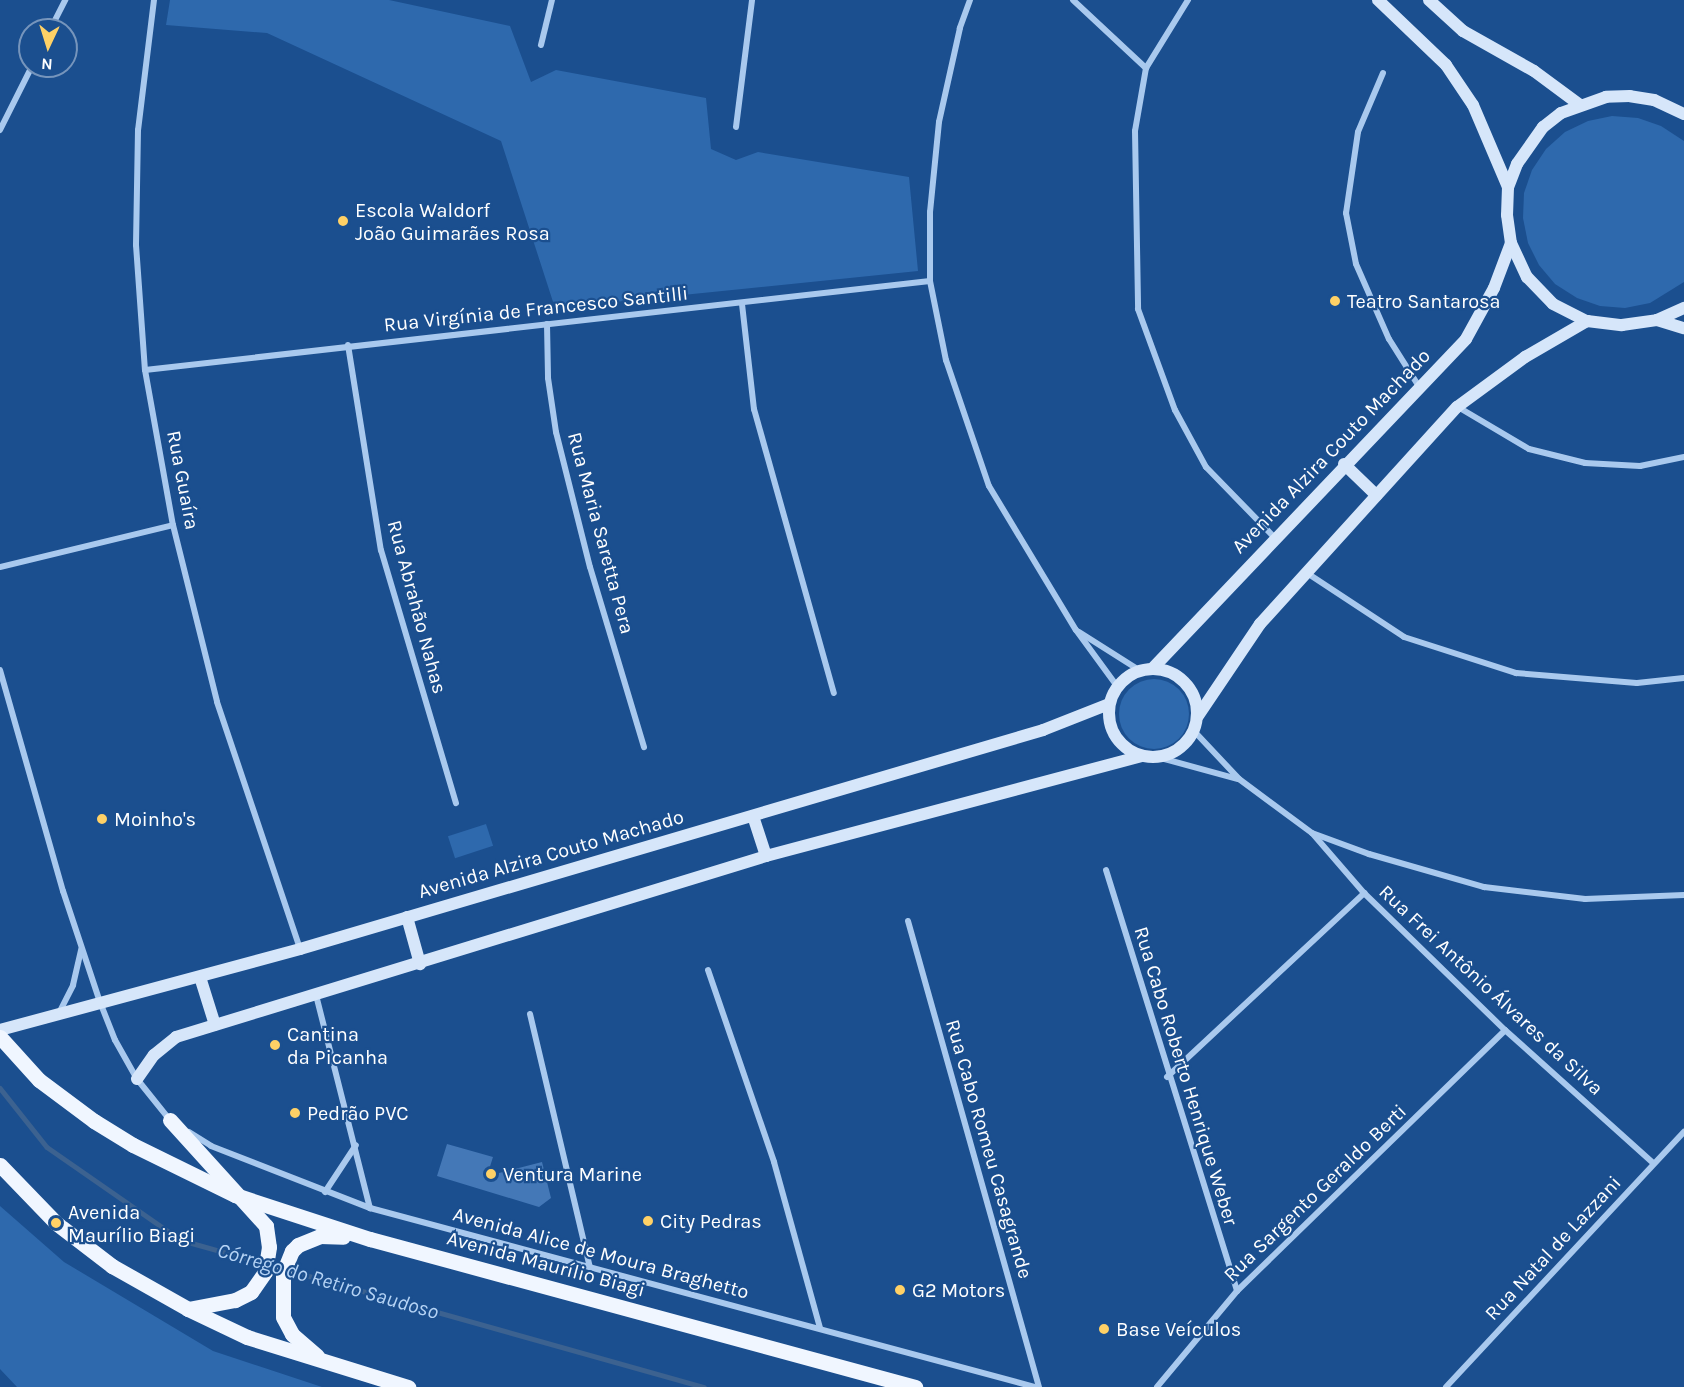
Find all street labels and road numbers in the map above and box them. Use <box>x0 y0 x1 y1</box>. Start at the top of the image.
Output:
street label: Rua Virgínia de Francesco Santilli <box>383 281 689 337</box>
street label: Avenida Alzira Couto Machado <box>1227 344 1435 558</box>
street label: Rua Guaíra <box>162 428 204 532</box>
street label: Rua Maria Saretta Pera <box>562 429 640 637</box>
street label: Rua Abrahão Nahas <box>382 518 452 696</box>
street label: Avenida Alzira Couto Machado <box>415 805 687 903</box>
street label: Rua Frei Antônio Álvares da Silva <box>1374 880 1608 1100</box>
street label: Rua Cabo Roberto Henrique Weber <box>1129 924 1243 1228</box>
street label: Rua Cabo Romeu Casagrande <box>940 1017 1038 1281</box>
street label: Rua Sargento Geraldo Berti <box>1219 1099 1411 1287</box>
street label: Rua Natal de Lazzani <box>1480 1171 1626 1325</box>
street label: Avenida Alice de Moura Braghetto <box>450 1202 752 1304</box>
street label: Avenida Maurílio Biagi <box>444 1226 648 1302</box>

